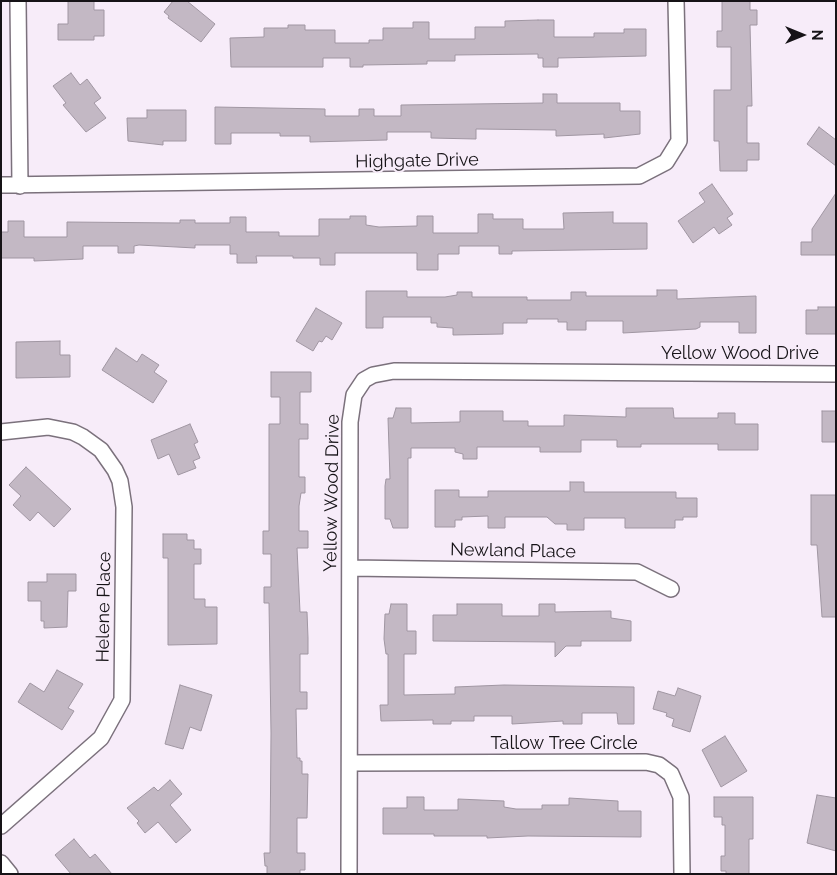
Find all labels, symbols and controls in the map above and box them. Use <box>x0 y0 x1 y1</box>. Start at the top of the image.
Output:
north arrow <box>777 10 827 60</box>
text: N <box>809 30 825 40</box>
street label: Highgate Drive <box>355 149 479 173</box>
street label: Yellow Wood Drive <box>661 343 819 365</box>
street label: Yellow Wood Drive <box>320 414 344 572</box>
street label: Newland Place <box>450 539 576 563</box>
street label: Helene Place <box>92 551 116 663</box>
street label: Tallow Tree Circle <box>490 733 638 755</box>

